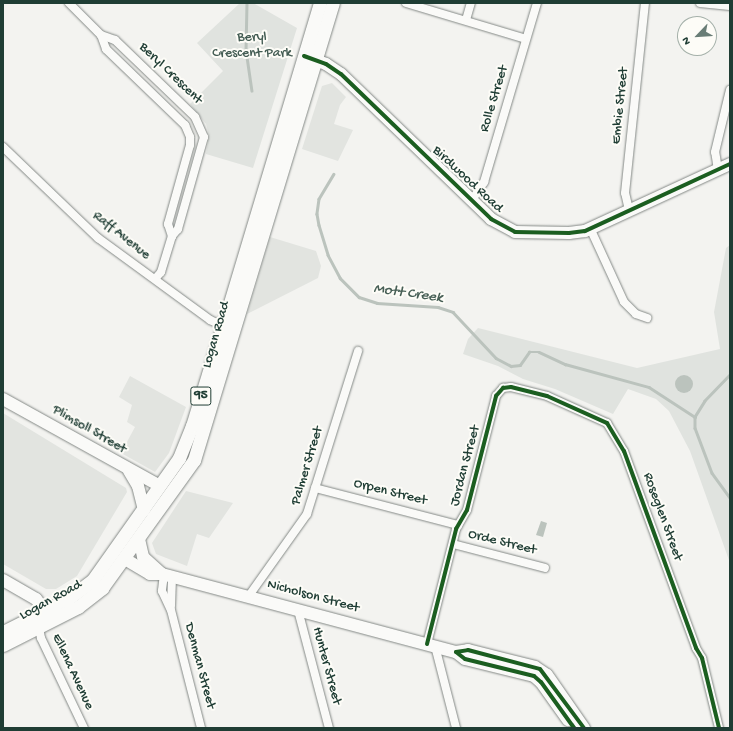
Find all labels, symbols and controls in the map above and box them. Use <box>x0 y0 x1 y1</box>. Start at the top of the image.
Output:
north arrow <box>677 16 717 56</box>
park label: Beryl Crescent Park <box>212 30 292 62</box>
text: N <box>680 35 694 46</box>
street label: Beryl Crescent <box>135 40 205 108</box>
street label: Rolle Street <box>477 64 513 134</box>
street label: Embie Street <box>609 67 633 145</box>
street label: Birdwood Road <box>428 143 506 217</box>
street label: Raff Avenue <box>89 208 153 264</box>
water label: Mott Creek <box>372 280 444 308</box>
street label: Logan Road <box>199 300 235 370</box>
road number: 95 <box>190 385 212 407</box>
street label: Plimsoll Street <box>49 402 129 458</box>
street label: Jordan Street <box>447 424 485 508</box>
street label: Palmer Street <box>288 425 328 507</box>
street label: Roseglen Street <box>638 471 686 563</box>
street label: Orpen Street <box>352 476 428 510</box>
street label: Orde Street <box>466 526 538 560</box>
street label: Logan Road <box>17 577 85 625</box>
street label: Nicholson Street <box>265 577 361 617</box>
street label: Denman Street <box>179 621 219 711</box>
street label: Hunter Street <box>308 625 344 707</box>
street label: Ellena Avenue <box>47 631 97 713</box>

